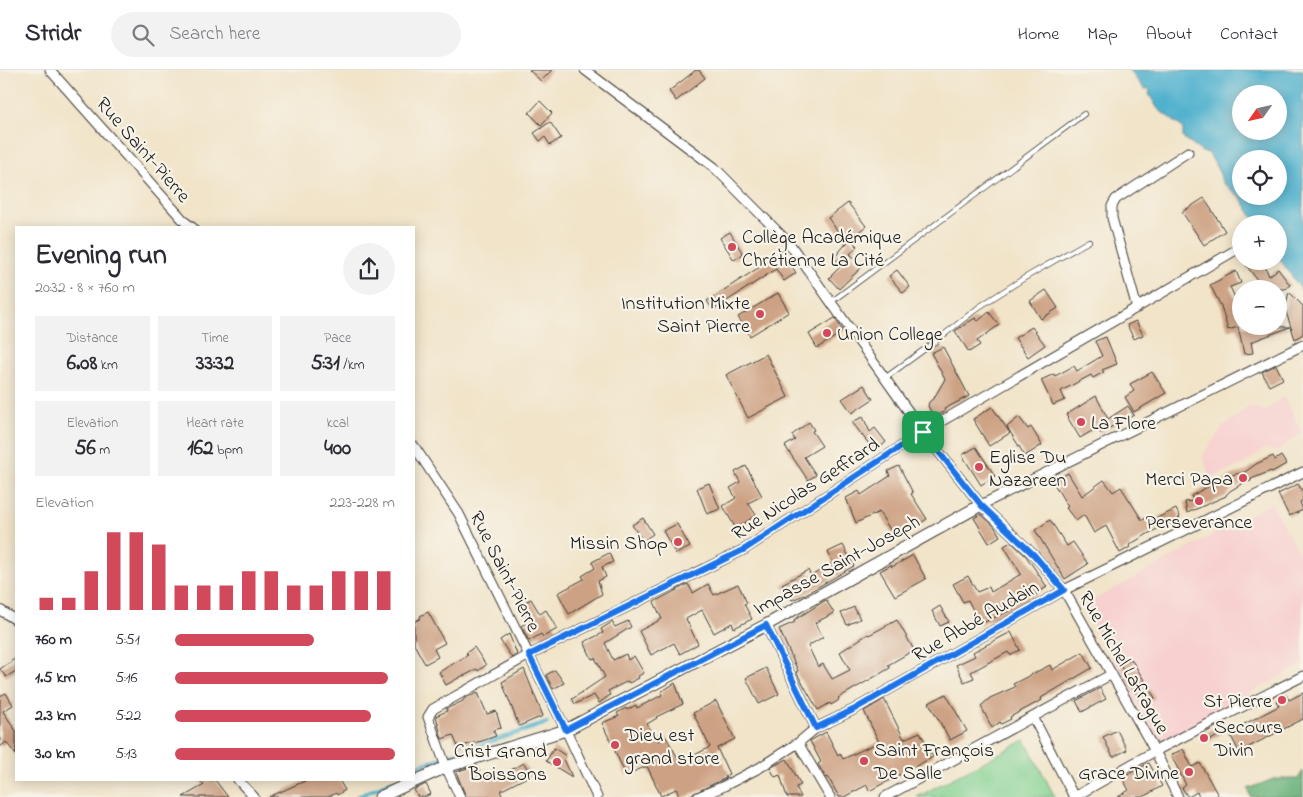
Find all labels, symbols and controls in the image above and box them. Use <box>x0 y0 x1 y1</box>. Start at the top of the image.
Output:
search box <box>111 12 461 57</box>
text: Stridr <box>25 17 81 52</box>
icon: search <box>129 21 157 49</box>
text: Search here <box>169 21 260 48</box>
text: Home <box>1018 22 1059 48</box>
text: Map <box>1087 22 1118 48</box>
text: About <box>1146 22 1192 48</box>
text: Contact <box>1220 22 1278 48</box>
north arrow <box>1232 85 1288 140</box>
map controls <box>1232 85 1287 335</box>
street label: Rue Saint-Pierre <box>88 91 196 210</box>
button: locate <box>1232 150 1287 205</box>
button: + <box>1232 215 1287 270</box>
place label: Collège Académique Chrétienne La Cité <box>742 224 901 276</box>
text: Evening run <box>35 236 167 277</box>
marker: Collège Académique Chrétienne La Cité <box>726 241 738 253</box>
button: share <box>343 243 395 295</box>
text: 20:32 · 8 × 760 m <box>35 276 135 300</box>
button: − <box>1232 280 1287 335</box>
place label: Institution Mixte Saint Pierre <box>621 290 750 342</box>
marker: Institution Mixte Saint Pierre <box>754 308 766 320</box>
place label: Union College <box>837 321 943 351</box>
marker: Union College <box>821 327 833 339</box>
text: Distance <box>67 328 118 349</box>
text: Time <box>201 328 229 349</box>
text: Pace <box>324 328 351 349</box>
text: 6.08 <box>67 349 97 379</box>
text: 33:32 <box>196 349 234 379</box>
text: 5:31 <box>311 349 340 379</box>
text: km <box>97 355 118 376</box>
text: /km <box>340 355 365 376</box>
place label: La Flore <box>1091 410 1156 439</box>
pin <box>902 411 944 453</box>
text: Elevation <box>67 413 118 434</box>
text: Heart rate <box>186 413 244 434</box>
text: kcal <box>327 413 349 434</box>
marker: La Flore <box>1075 416 1087 428</box>
icon: arrive <box>909 418 937 446</box>
street label: Rue Nicolas Geffrard <box>727 431 886 549</box>
text: 56 <box>75 434 96 464</box>
text: 162 <box>187 434 213 464</box>
text: 400 <box>324 434 351 464</box>
text: m <box>96 440 110 461</box>
text: bpm <box>213 440 243 461</box>
place label: Eglise Du Nazareen <box>989 444 1067 496</box>
marker: Eglise Du Nazareen <box>973 461 985 473</box>
place label: Merci Papa <box>1145 466 1233 495</box>
marker: Merci Papa <box>1237 472 1249 484</box>
text: Elevation <box>35 491 94 515</box>
text: 223–228 m <box>330 491 395 515</box>
marker: Perseverance <box>1193 495 1205 507</box>
street label: Rue Saint-Pierre <box>461 507 547 638</box>
street label: Impasse Saint-Joseph <box>749 508 926 624</box>
place label: Perseverance <box>1146 509 1252 538</box>
place label: Missin Shop <box>570 530 668 559</box>
marker: Missin Shop <box>672 536 684 548</box>
street label: Rue Abbé Audain <box>907 574 1045 670</box>
street label: Rue Michel Lafrague <box>1069 586 1176 741</box>
text: 760 m <box>35 628 72 652</box>
text: 5:51 <box>115 628 140 652</box>
text: 1.5 km <box>35 666 76 690</box>
text: 5:16 <box>115 666 138 690</box>
place label: St Pierre <box>1203 688 1272 717</box>
marker: St Pierre <box>1276 694 1288 706</box>
text: 2.3 km <box>35 704 76 728</box>
text: 5:22 <box>115 704 141 728</box>
place label: Secours Divin <box>1213 714 1283 766</box>
place label: Dieu est grand store <box>624 722 720 775</box>
marker: Secours Divin <box>1198 732 1210 744</box>
place label: Saint François De Salle <box>873 737 994 789</box>
place label: Crist Grand Boissons <box>454 738 547 790</box>
marker: Dieu est grand store <box>609 739 621 751</box>
text: 3.0 km <box>35 742 75 766</box>
text: 5:13 <box>115 742 137 766</box>
marker: Saint François De Salle <box>858 755 870 767</box>
marker: Crist Grand Boissons <box>551 756 563 768</box>
place label: Grace Divine <box>1078 760 1179 789</box>
marker: Grace Divine <box>1183 766 1195 778</box>

